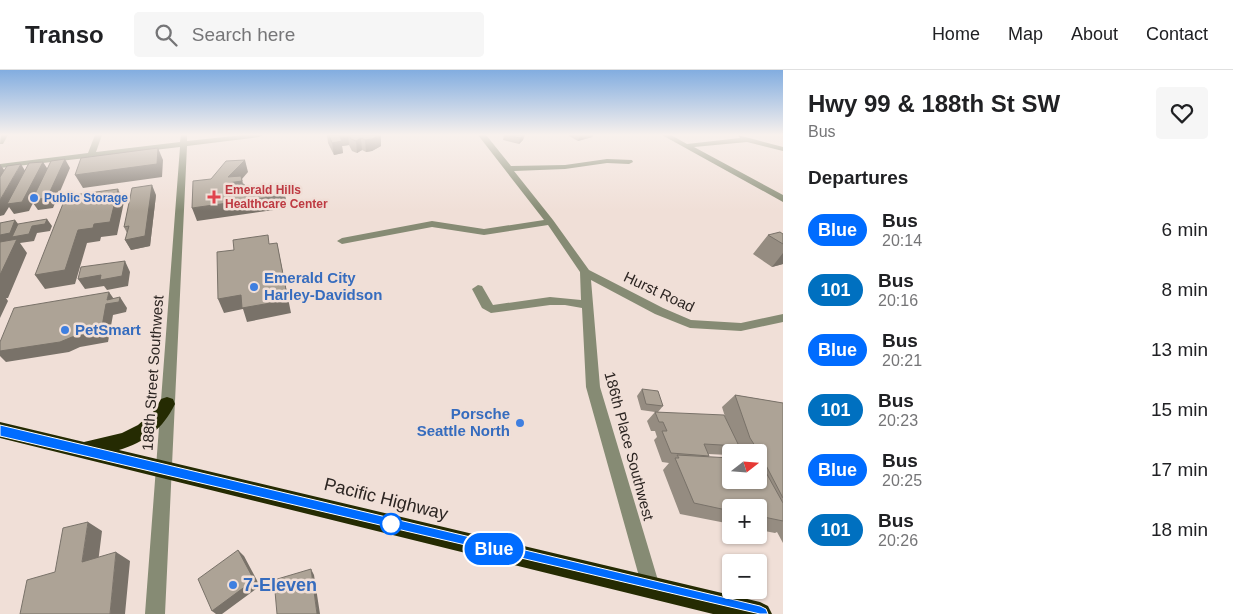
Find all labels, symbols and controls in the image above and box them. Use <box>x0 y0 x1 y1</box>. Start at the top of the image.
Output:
search box <box>134 12 484 57</box>
text: Transo <box>25 21 104 48</box>
icon: search <box>152 21 180 49</box>
text: Search here <box>192 24 295 45</box>
text: Home <box>932 24 980 44</box>
text: Map <box>1008 24 1043 44</box>
text: About <box>1071 24 1118 44</box>
text: Contact <box>1146 24 1208 44</box>
button: heart <box>1156 87 1208 139</box>
text: Hwy 99 & 188th St SW <box>808 90 1060 117</box>
text: Bus <box>808 123 836 140</box>
text: Departures <box>808 167 908 188</box>
place label: Emerald Hills Healthcare Center <box>225 183 328 211</box>
marker: Emerald Hills Healthcare Center <box>207 190 221 204</box>
place label: Public Storage <box>44 191 128 205</box>
marker: Public Storage <box>28 192 40 204</box>
text: Bus <box>882 210 918 231</box>
text: 6 min <box>1162 219 1208 240</box>
text: Blue <box>818 220 857 240</box>
text: 20:14 <box>882 232 922 249</box>
street label: Hurst Road <box>621 268 697 315</box>
place label: Emerald City Harley-Davidson <box>264 269 382 303</box>
text: Bus <box>878 270 914 291</box>
text: 8 min <box>1162 279 1208 300</box>
text: 101 <box>820 280 851 300</box>
marker: Emerald City Harley-Davidson <box>248 281 260 293</box>
text: 20:16 <box>878 292 918 309</box>
street label: 188th Street Southwest <box>139 294 166 451</box>
place label: PetSmart <box>75 321 141 338</box>
marker: PetSmart <box>59 324 71 336</box>
text: Bus <box>882 330 918 351</box>
text: 13 min <box>1151 339 1208 360</box>
text: Blue <box>818 340 857 360</box>
text: 20:21 <box>882 352 922 369</box>
street label: 186th Place Southwest <box>601 370 658 523</box>
text: Bus <box>878 390 914 411</box>
text: 15 min <box>1151 399 1208 420</box>
text: 101 <box>820 400 851 420</box>
place label: Porsche Seattle North <box>417 405 510 439</box>
text: 20:23 <box>878 412 918 429</box>
marker: Porsche Seattle North <box>514 417 526 429</box>
north arrow <box>722 444 768 489</box>
map controls <box>722 444 767 599</box>
text: Bus <box>882 450 918 471</box>
text: 17 min <box>1151 459 1208 480</box>
text: Blue <box>818 460 857 480</box>
text: 20:25 <box>882 472 922 489</box>
street label: Pacific Highway <box>322 474 450 524</box>
button: + <box>722 499 767 544</box>
text: Bus <box>878 510 914 531</box>
unlabelled marker <box>380 513 402 535</box>
text: 18 min <box>1151 519 1208 540</box>
text: 101 <box>820 520 851 540</box>
text: 20:26 <box>878 532 918 549</box>
line badge: Blue <box>459 533 529 565</box>
text: Blue <box>474 539 514 559</box>
button: − <box>722 554 767 599</box>
place label: 7-Eleven <box>243 575 317 595</box>
marker: 7-Eleven <box>227 579 239 591</box>

